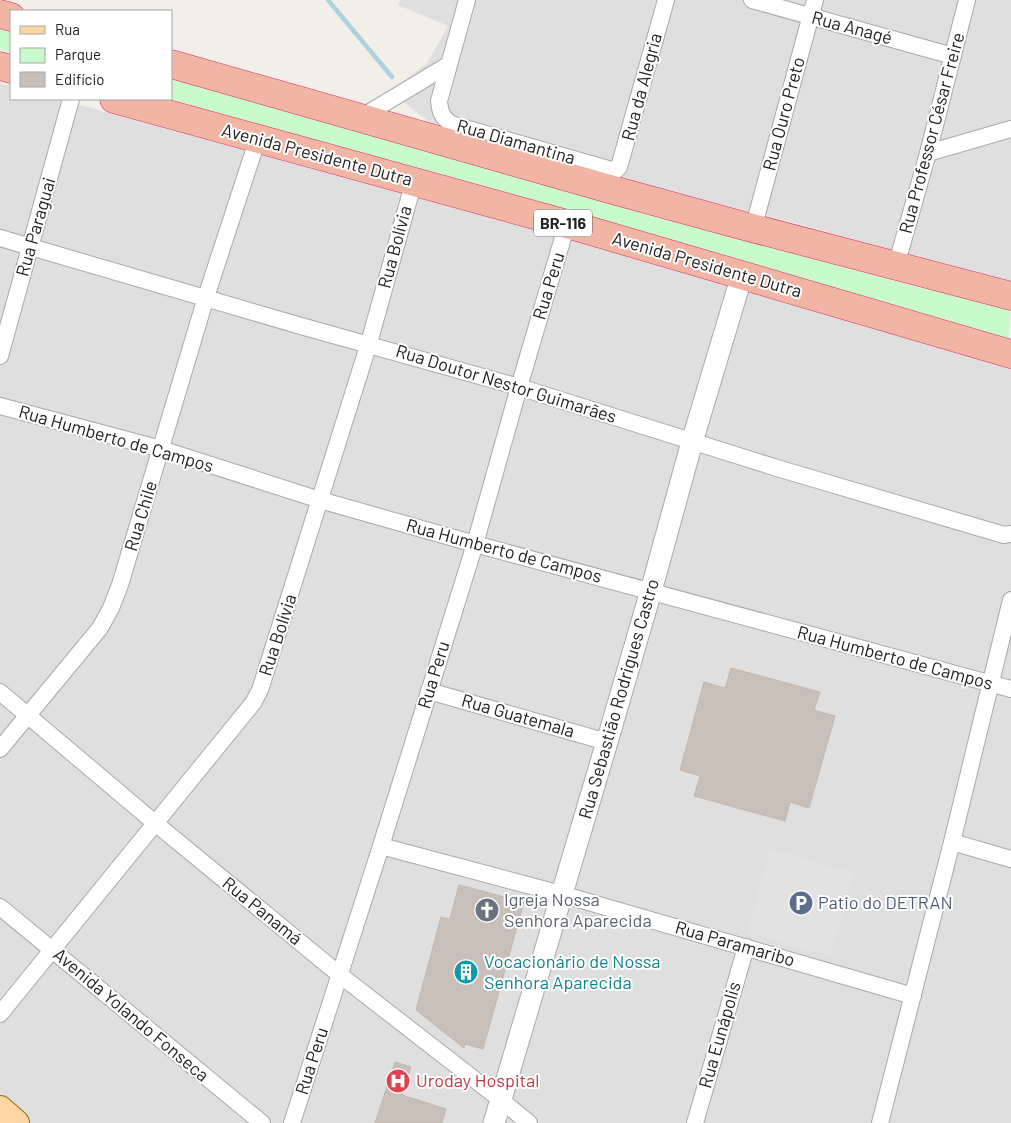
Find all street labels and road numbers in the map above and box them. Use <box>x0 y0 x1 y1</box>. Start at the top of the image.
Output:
street label: Rua Anagé <box>810 6 895 48</box>
street label: Rua da Alegria <box>616 30 666 143</box>
street label: Rua Professor César Freire <box>894 30 968 236</box>
street label: Rua Ouro Preto <box>757 54 809 173</box>
street label: Rua Diamantina <box>455 114 578 168</box>
street label: Avenida Presidente Dutra <box>220 118 415 190</box>
street label: Rua Paraguai <box>10 175 60 279</box>
street label: Rua Bolívia <box>372 203 416 291</box>
road number: BR-116 <box>534 210 592 237</box>
street label: Avenida Presidente Dutra <box>610 226 805 302</box>
street label: Rua Peru <box>527 249 569 322</box>
street label: Rua Doutor Nestor Guimarães <box>393 339 619 427</box>
street label: Rua Humberto de Campos <box>16 400 216 476</box>
street label: Rua Chile <box>119 478 161 554</box>
street label: Rua Humberto de Campos <box>404 513 605 587</box>
street label: Rua Sebastião Rodrigues Castro <box>573 576 663 821</box>
street label: Rua Bolívia <box>253 591 301 678</box>
street label: Rua Humberto de Campos <box>795 620 996 694</box>
street label: Rua Peru <box>412 638 454 711</box>
street label: Rua Guatemala <box>459 688 577 742</box>
street label: Rua Panamá <box>218 871 307 949</box>
street label: Rua Paramaribo <box>673 915 798 971</box>
street label: Avenida Yolando Fonseca <box>49 943 214 1086</box>
street label: Rua Eunápolis <box>693 979 745 1091</box>
street label: Rua Peru <box>290 1024 332 1097</box>

